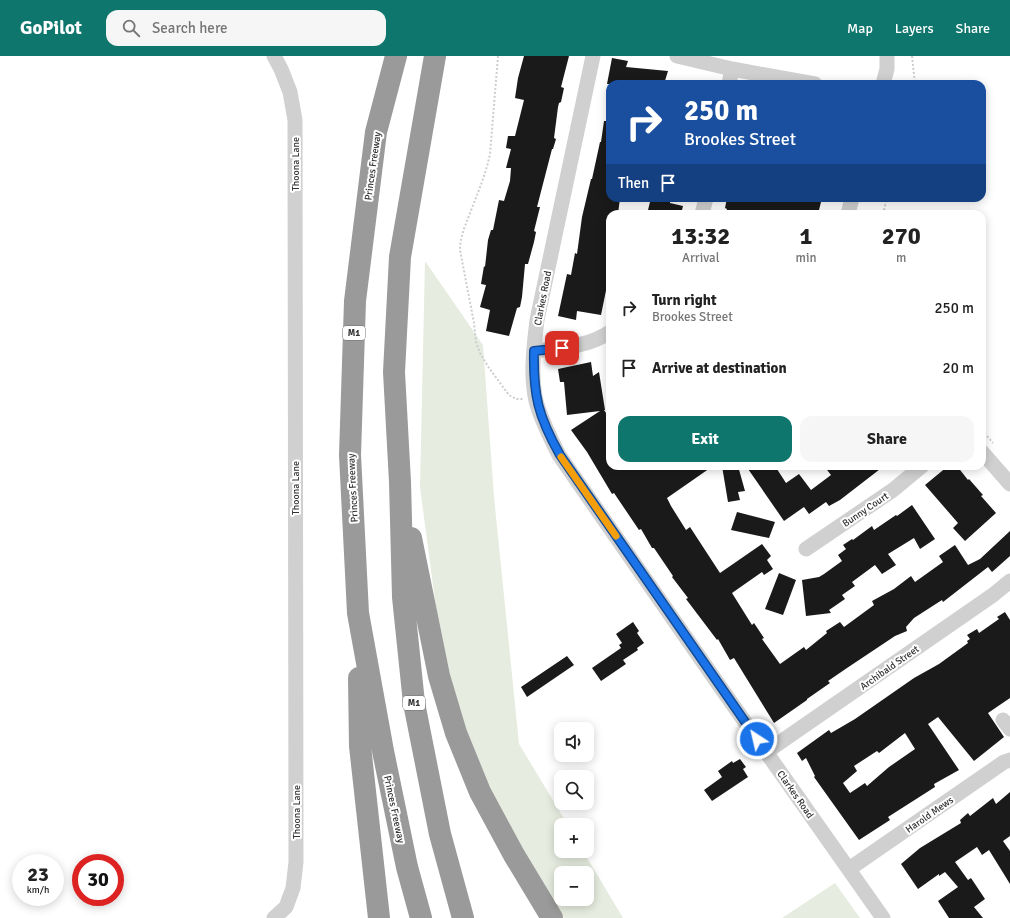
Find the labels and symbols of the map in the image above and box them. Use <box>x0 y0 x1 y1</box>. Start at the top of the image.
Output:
street label: Princes Freeway <box>362 131 384 201</box>
street label: Thoona Lane <box>290 137 302 191</box>
street label: Clarkes Road <box>532 270 554 327</box>
road number: M1 <box>343 326 365 340</box>
pin <box>545 331 579 365</box>
street label: Princes Freeway <box>345 453 361 523</box>
street label: Thoona Lane <box>290 461 302 515</box>
street label: Bunny Court <box>840 490 891 530</box>
street label: Archibald Street <box>858 643 922 693</box>
road number: M1 <box>403 696 425 710</box>
position arrow <box>736 718 778 760</box>
street label: Clarkes Road <box>774 768 816 821</box>
street label: Princes Freeway <box>381 774 407 844</box>
street label: Thoona Lane <box>291 785 303 839</box>
street label: Harold Mews <box>903 794 956 836</box>
speed limit sign: 30 <box>72 854 124 906</box>

